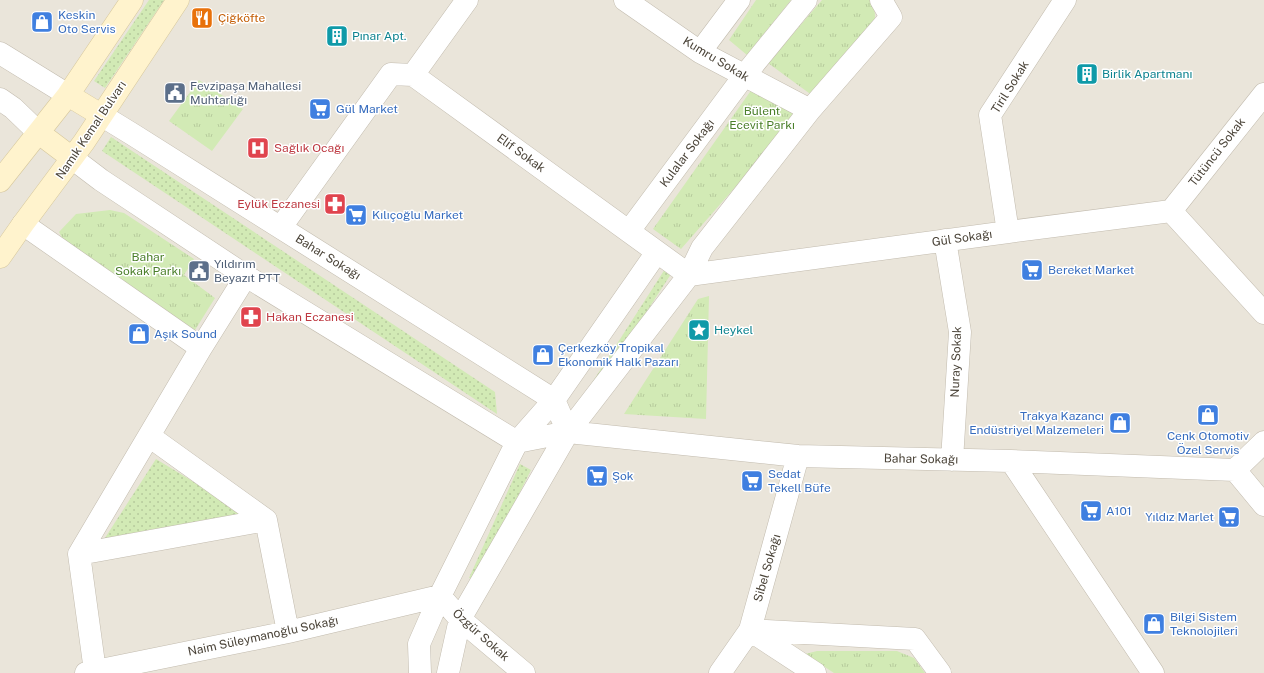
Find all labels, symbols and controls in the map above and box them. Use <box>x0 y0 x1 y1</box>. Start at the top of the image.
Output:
restaurant icon: Çiğköfte <box>189 5 215 31</box>
place label: Keskin Oto Servis <box>58 8 116 36</box>
shop icon: Keskin Oto Servis <box>29 9 55 35</box>
place label: Çiğköfte <box>218 11 266 25</box>
building icon: Pınar Apt. <box>324 23 350 49</box>
place label: Pınar Apt. <box>352 29 407 43</box>
street label: Kumru Sokak <box>680 34 752 84</box>
street label: Tiril Sokak <box>988 58 1032 116</box>
building icon: Birlik Apartmanı <box>1074 61 1100 87</box>
place label: Birlik Apartmanı <box>1102 67 1192 81</box>
street label: Namık Kemal Bulvarı <box>53 78 129 182</box>
place label: Fevzipaşa Mahallesi Muhtarlığı <box>190 79 301 107</box>
public building icon: Fevzipaşa Mahallesi Muhtarlığı <box>162 80 188 106</box>
supermarket icon: Gül Market <box>307 96 333 122</box>
place label: Gül Market <box>336 102 398 116</box>
park label: Bülent Ecevit Parkı <box>729 104 795 132</box>
street label: Tütüncü Sokak <box>1186 115 1248 189</box>
street label: Kulalar Sokağı <box>657 116 717 190</box>
street label: Elif Sokak <box>494 131 548 175</box>
hospital icon: Sağlık Ocağı <box>245 135 271 161</box>
place label: Sağlık Ocağı <box>274 141 345 155</box>
pharmacy icon: Eylük Eczanesi <box>322 191 348 217</box>
place label: Eylük Eczanesi <box>237 197 320 211</box>
supermarket icon: Kılıçoğlu Market <box>343 202 369 228</box>
place label: Kılıçoğlu Market <box>372 208 464 222</box>
street label: Gül Sokağı <box>931 227 993 249</box>
street label: Bahar Sokağı <box>293 231 363 283</box>
park label: Bahar Sokak Parkı <box>115 250 181 278</box>
place label: Yıldırım Beyazıt PTT <box>214 257 280 285</box>
supermarket icon: Bereket Market <box>1019 257 1045 283</box>
public building icon: Yıldırım Beyazıt PTT <box>186 258 212 284</box>
place label: Bereket Market <box>1048 263 1135 277</box>
pharmacy icon: Hakan Eczanesi <box>238 304 264 330</box>
place label: Hakan Eczanesi <box>266 310 354 324</box>
place icon: Heykel <box>686 317 712 343</box>
shop icon: Aşık Sound <box>126 321 152 347</box>
place label: Heykel <box>714 323 754 337</box>
street label: Nuray Sokak <box>948 326 964 398</box>
place label: Aşık Sound <box>154 327 217 341</box>
place label: Çerkezköy Tropikal Ekonomik Halk Pazarı <box>558 341 679 369</box>
shop icon: Çerkezköy Tropikal Ekonomik Halk Pazarı <box>530 342 556 368</box>
shop icon: Cenk Otomotiv Özel Servis <box>1195 402 1221 428</box>
place label: Trakya Kazancı Endüstriyel Malzemeleri <box>969 409 1104 437</box>
shop icon: Trakya Kazancı Endüstriyel Malzemeleri <box>1107 410 1133 436</box>
place label: Cenk Otomotiv Özel Servis <box>1167 429 1249 457</box>
street label: Bahar Sokağı <box>884 451 958 467</box>
supermarket icon: Şok <box>584 463 610 489</box>
place label: Sedat Tekell Büfe <box>768 467 831 495</box>
supermarket icon: Sedat Tekell Büfe <box>739 468 765 494</box>
place label: Şok <box>612 469 634 483</box>
supermarket icon: A101 <box>1078 498 1104 524</box>
place label: A101 <box>1106 504 1132 518</box>
supermarket icon: Yıldız Marlet <box>1216 504 1242 530</box>
place label: Yıldız Marlet <box>1145 510 1214 524</box>
street label: Sibel Sokağı <box>751 532 783 604</box>
street label: Özgür Sokak <box>450 606 512 664</box>
place label: Bilgi Sistem Teknolojileri <box>1170 610 1238 638</box>
shop icon: Bilgi Sistem Teknolojileri <box>1141 611 1167 637</box>
street label: Naim Süleymanoğlu Sokağı <box>187 613 339 659</box>

